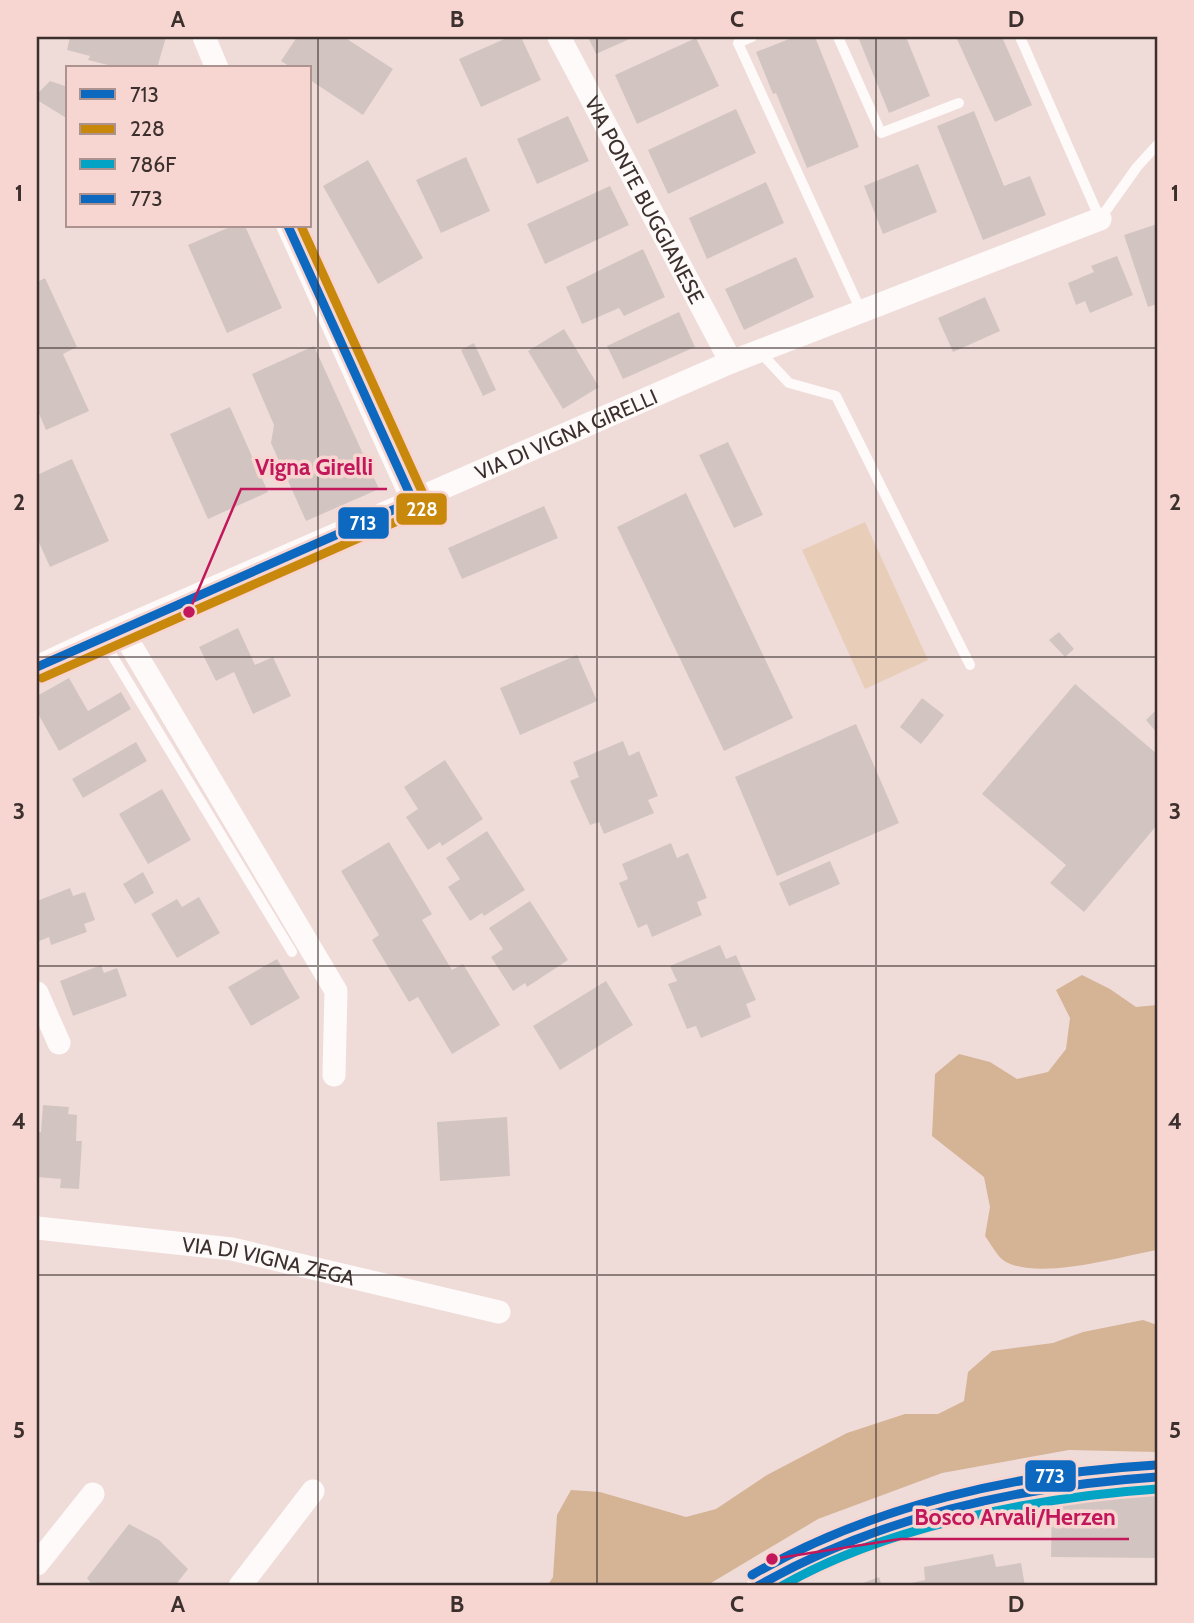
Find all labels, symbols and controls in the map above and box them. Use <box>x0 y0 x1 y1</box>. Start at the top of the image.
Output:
text: A <box>171 5 186 33</box>
text: B <box>450 5 464 33</box>
text: C <box>730 5 744 33</box>
text: D <box>1008 5 1024 33</box>
legend <box>66 66 312 228</box>
text: 713 <box>130 82 159 107</box>
street label: VIA PONTE BUGGIANESE <box>580 92 710 308</box>
text: 228 <box>130 116 165 141</box>
text: 786F <box>130 152 176 177</box>
text: 1 <box>15 179 23 207</box>
text: 1 <box>1171 179 1179 207</box>
text: 773 <box>130 186 163 211</box>
street label: VIA DI VIGNA GIRELLI <box>471 383 661 485</box>
callout: Vigna Girelli <box>241 445 387 489</box>
text: Vigna Girelli <box>255 453 373 481</box>
text: 2 <box>13 488 25 516</box>
text: 2 <box>1169 488 1181 516</box>
line badge: 228 <box>395 492 448 526</box>
text: 228 <box>406 498 438 521</box>
line badge: 713 <box>337 506 390 540</box>
text: 713 <box>350 512 376 535</box>
text: 3 <box>13 797 25 825</box>
text: 3 <box>1169 797 1181 825</box>
text: 4 <box>12 1107 26 1135</box>
text: 4 <box>1168 1107 1182 1135</box>
street label: VIA DI VIGNA ZEGA <box>181 1231 357 1290</box>
text: 5 <box>13 1416 25 1444</box>
text: 5 <box>1169 1416 1181 1444</box>
line badge: 773 <box>1024 1459 1077 1493</box>
text: 773 <box>1035 1465 1065 1488</box>
callout: Bosco Arvali/Herzen <box>900 1495 1129 1539</box>
text: Bosco Arvali/Herzen <box>914 1503 1116 1531</box>
text: A <box>171 1590 186 1618</box>
text: B <box>450 1590 464 1618</box>
text: C <box>730 1590 744 1618</box>
text: D <box>1008 1590 1024 1618</box>

